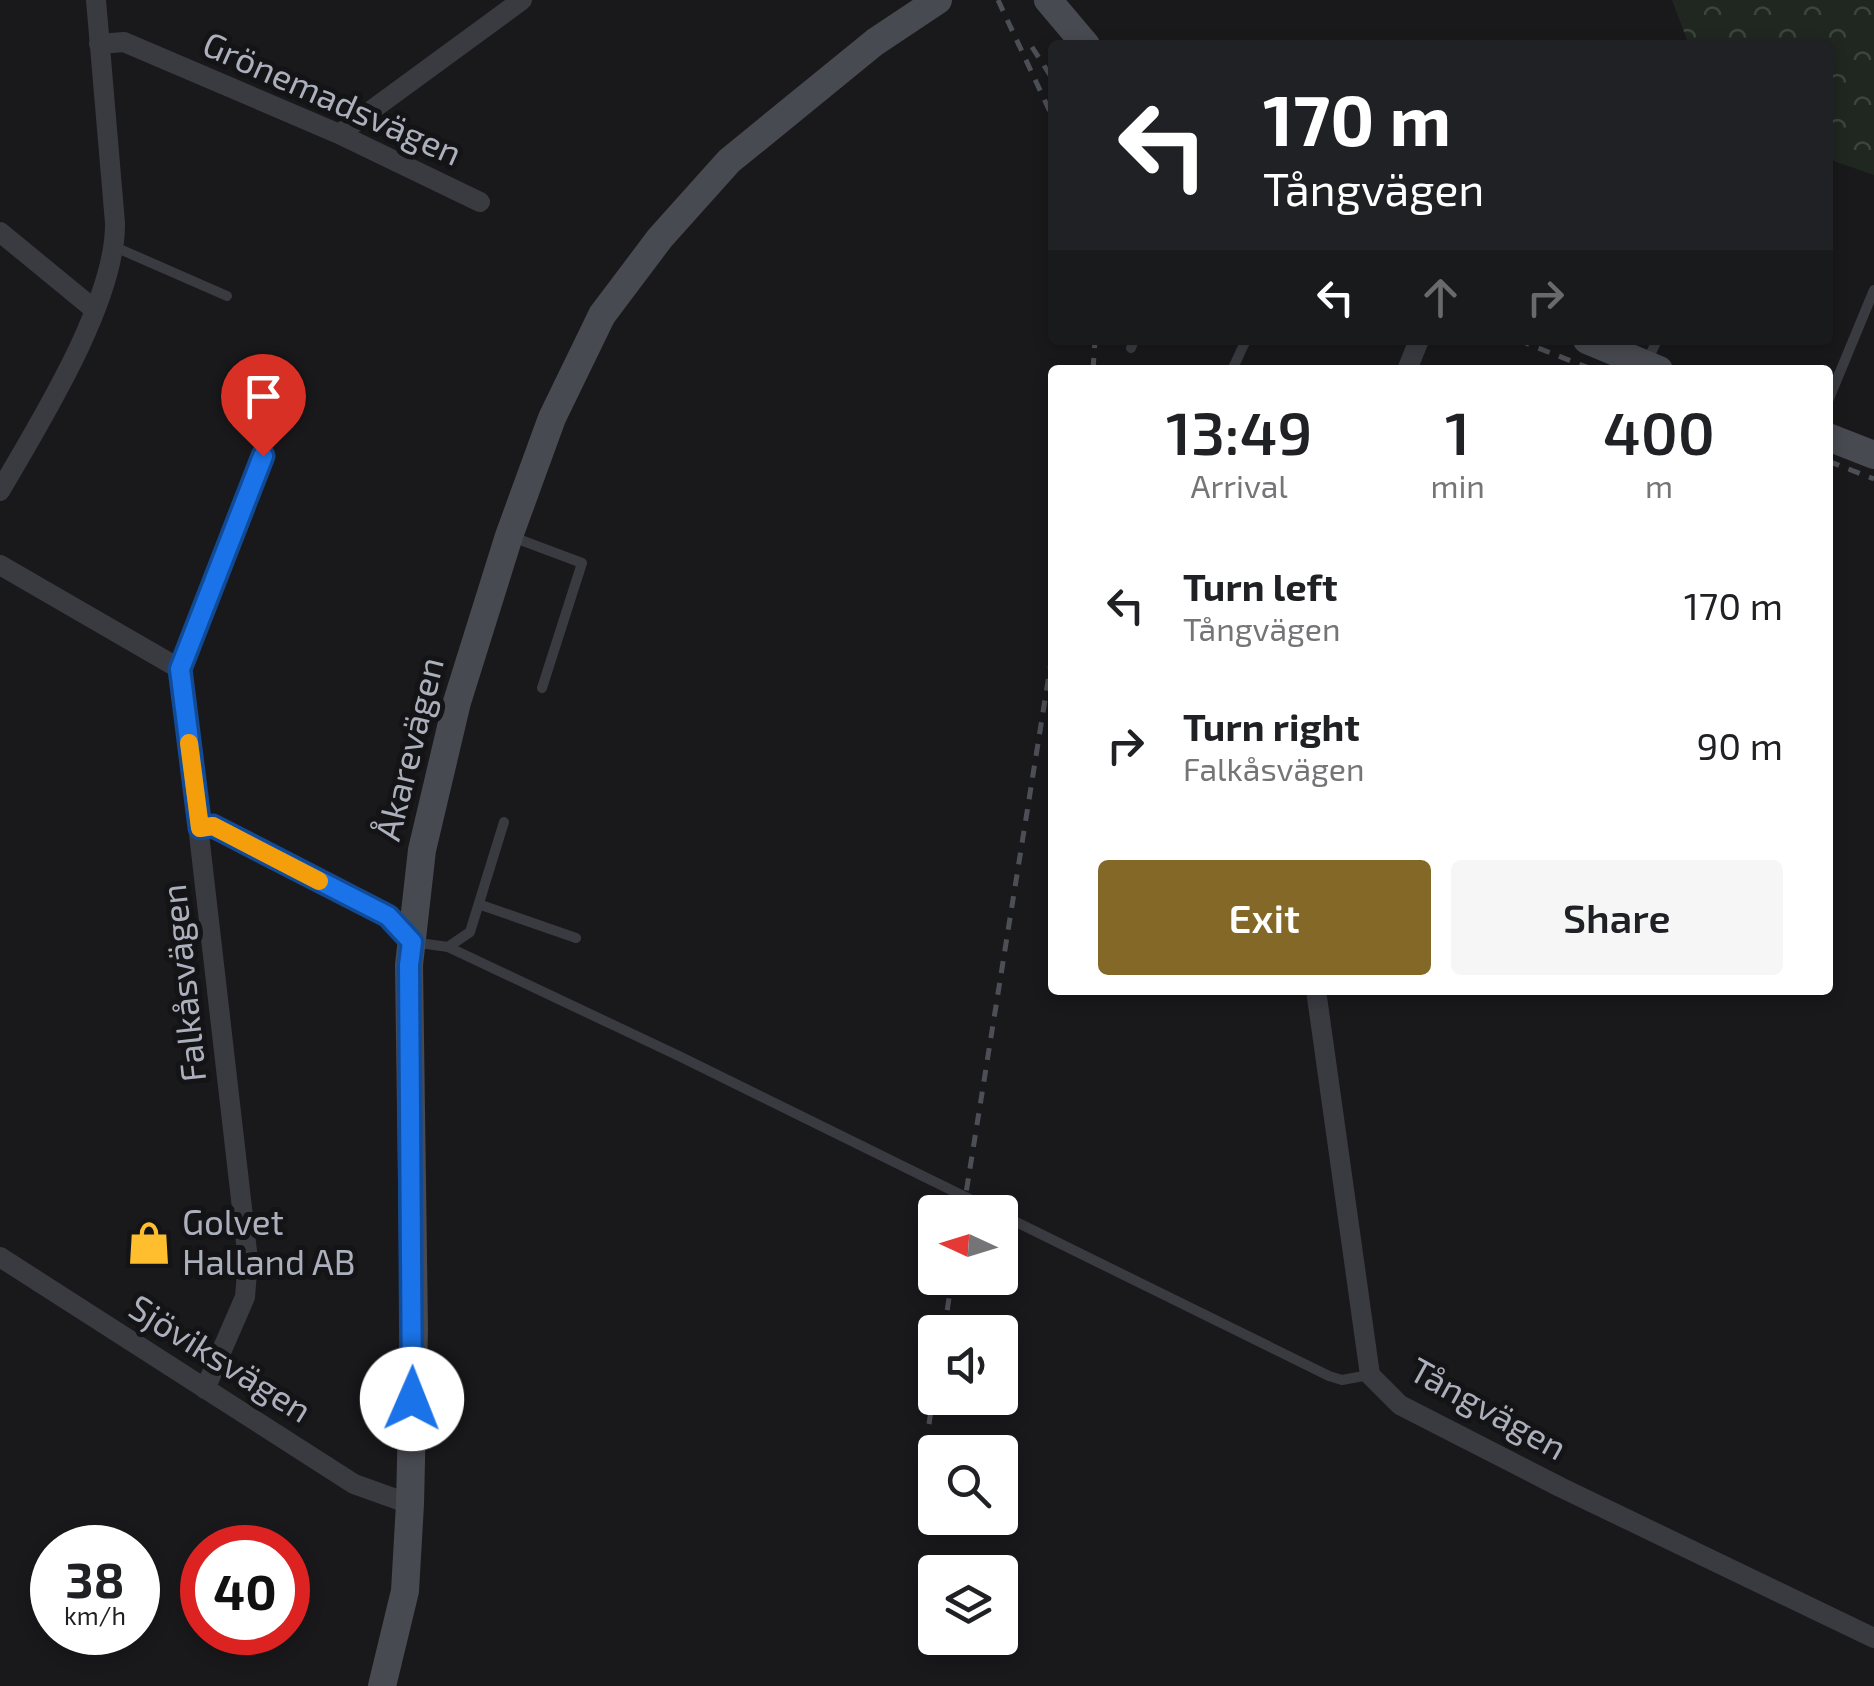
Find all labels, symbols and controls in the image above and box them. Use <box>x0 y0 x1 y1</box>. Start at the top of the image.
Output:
street label: Grönemadsvägen <box>197 21 468 173</box>
text: 170 m <box>1263 76 1451 160</box>
icon: left <box>1098 80 1228 210</box>
text: Tångvägen <box>1263 161 1484 215</box>
icon: left <box>1308 270 1363 325</box>
icon: ahead <box>1413 270 1468 325</box>
icon: right <box>1518 270 1573 325</box>
pin <box>221 354 306 457</box>
icon: arrive <box>236 369 291 424</box>
text: 13:49 <box>1166 395 1312 467</box>
text: 1 <box>1445 395 1470 467</box>
text: 400 <box>1603 395 1715 467</box>
text: Arrival <box>1190 466 1288 504</box>
text: min <box>1430 466 1485 504</box>
text: m <box>1645 466 1673 504</box>
text: Turn left <box>1183 563 1338 609</box>
icon: left <box>1098 578 1153 633</box>
text: 170 m <box>1684 582 1783 628</box>
text: Tångvägen <box>1183 609 1340 647</box>
street label: Åkarevägen <box>365 653 451 844</box>
text: Turn right <box>1183 703 1360 749</box>
icon: right <box>1098 718 1153 773</box>
text: 90 m <box>1697 722 1783 768</box>
text: Falkåsvägen <box>1183 749 1364 787</box>
button: Exit <box>1098 860 1431 975</box>
button: Share <box>1451 860 1783 975</box>
street label: Falkåsvägen <box>151 882 213 1084</box>
north arrow <box>918 1195 1018 1295</box>
map controls <box>918 1195 1018 1655</box>
place label: Golvet Halland AB <box>182 1200 355 1282</box>
shop icon: Golvet Halland AB <box>125 1219 173 1267</box>
street label: Sjöviksvägen <box>122 1285 320 1430</box>
button: sound <box>918 1315 1018 1415</box>
position arrow <box>360 1347 464 1451</box>
street label: Tångvägen <box>1403 1347 1574 1467</box>
button: search <box>918 1435 1018 1535</box>
speed limit sign: 40 <box>180 1525 310 1655</box>
text: 38 <box>65 1548 125 1608</box>
button: layers <box>918 1555 1018 1655</box>
text: km/h <box>64 1600 126 1630</box>

